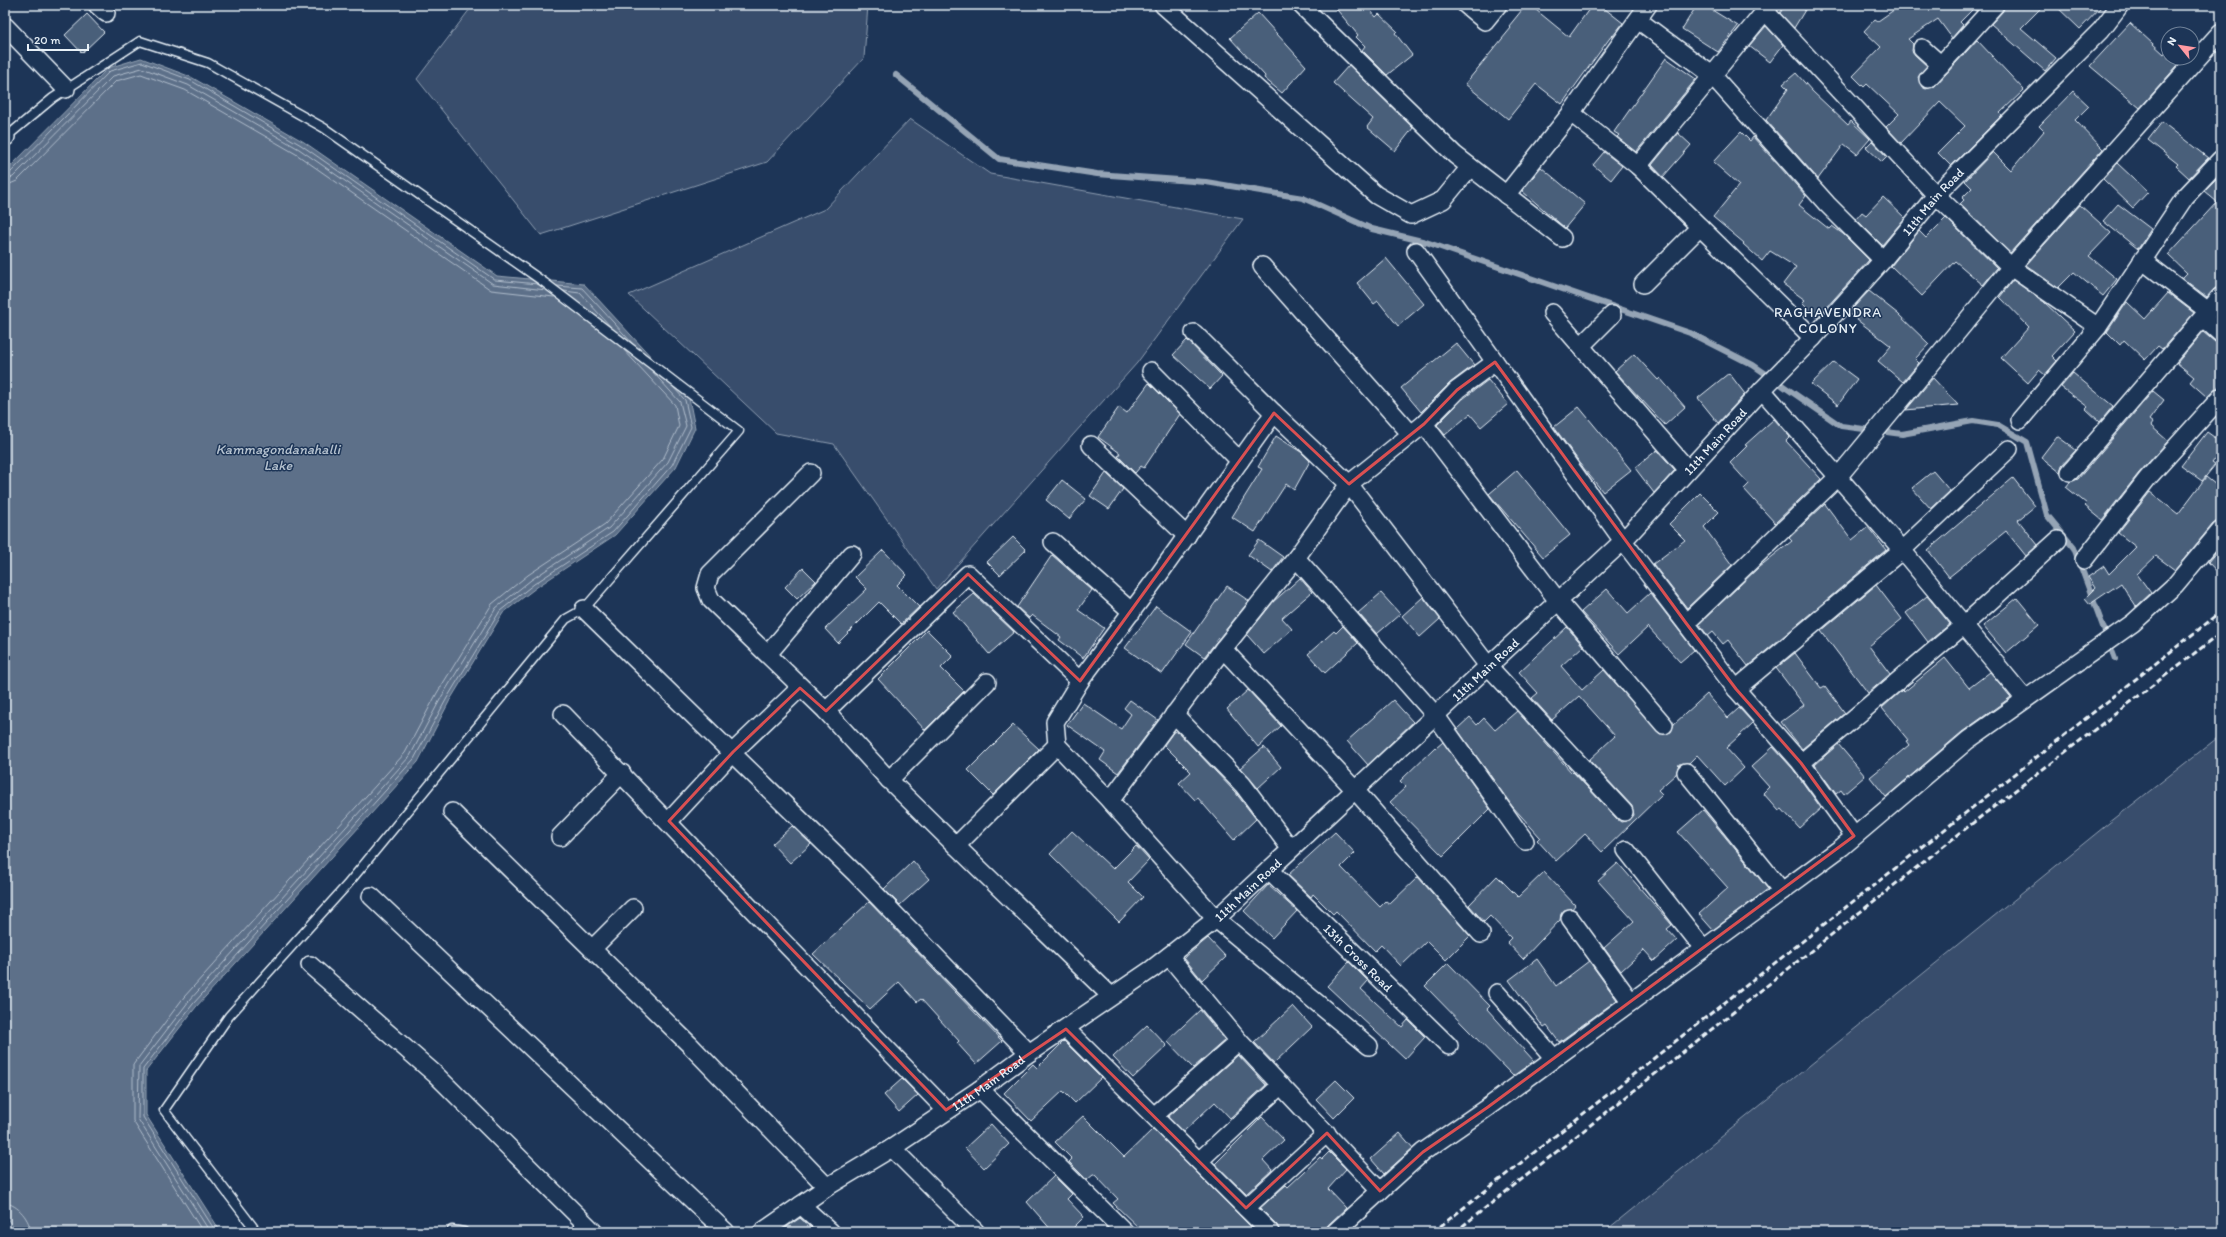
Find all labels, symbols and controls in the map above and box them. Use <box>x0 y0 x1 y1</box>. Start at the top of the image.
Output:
scale bar <box>28 26 88 52</box>
north arrow <box>2160 26 2200 66</box>
text: 20 m <box>34 33 61 47</box>
text: N <box>2164 35 2179 48</box>
street label: 11th Main Road <box>1899 165 1967 239</box>
district label: RAGHAVENDRA COLONY <box>1774 304 1882 337</box>
street label: 11th Main Road <box>1681 405 1750 478</box>
water label: Kammagondanahalli Lake <box>216 441 342 474</box>
street label: 11th Main Road <box>1449 635 1522 704</box>
street label: 11th Main Road <box>1211 855 1285 925</box>
street label: 13th Cross Road <box>1320 921 1396 995</box>
street label: 11th Main Road <box>949 1052 1028 1114</box>

